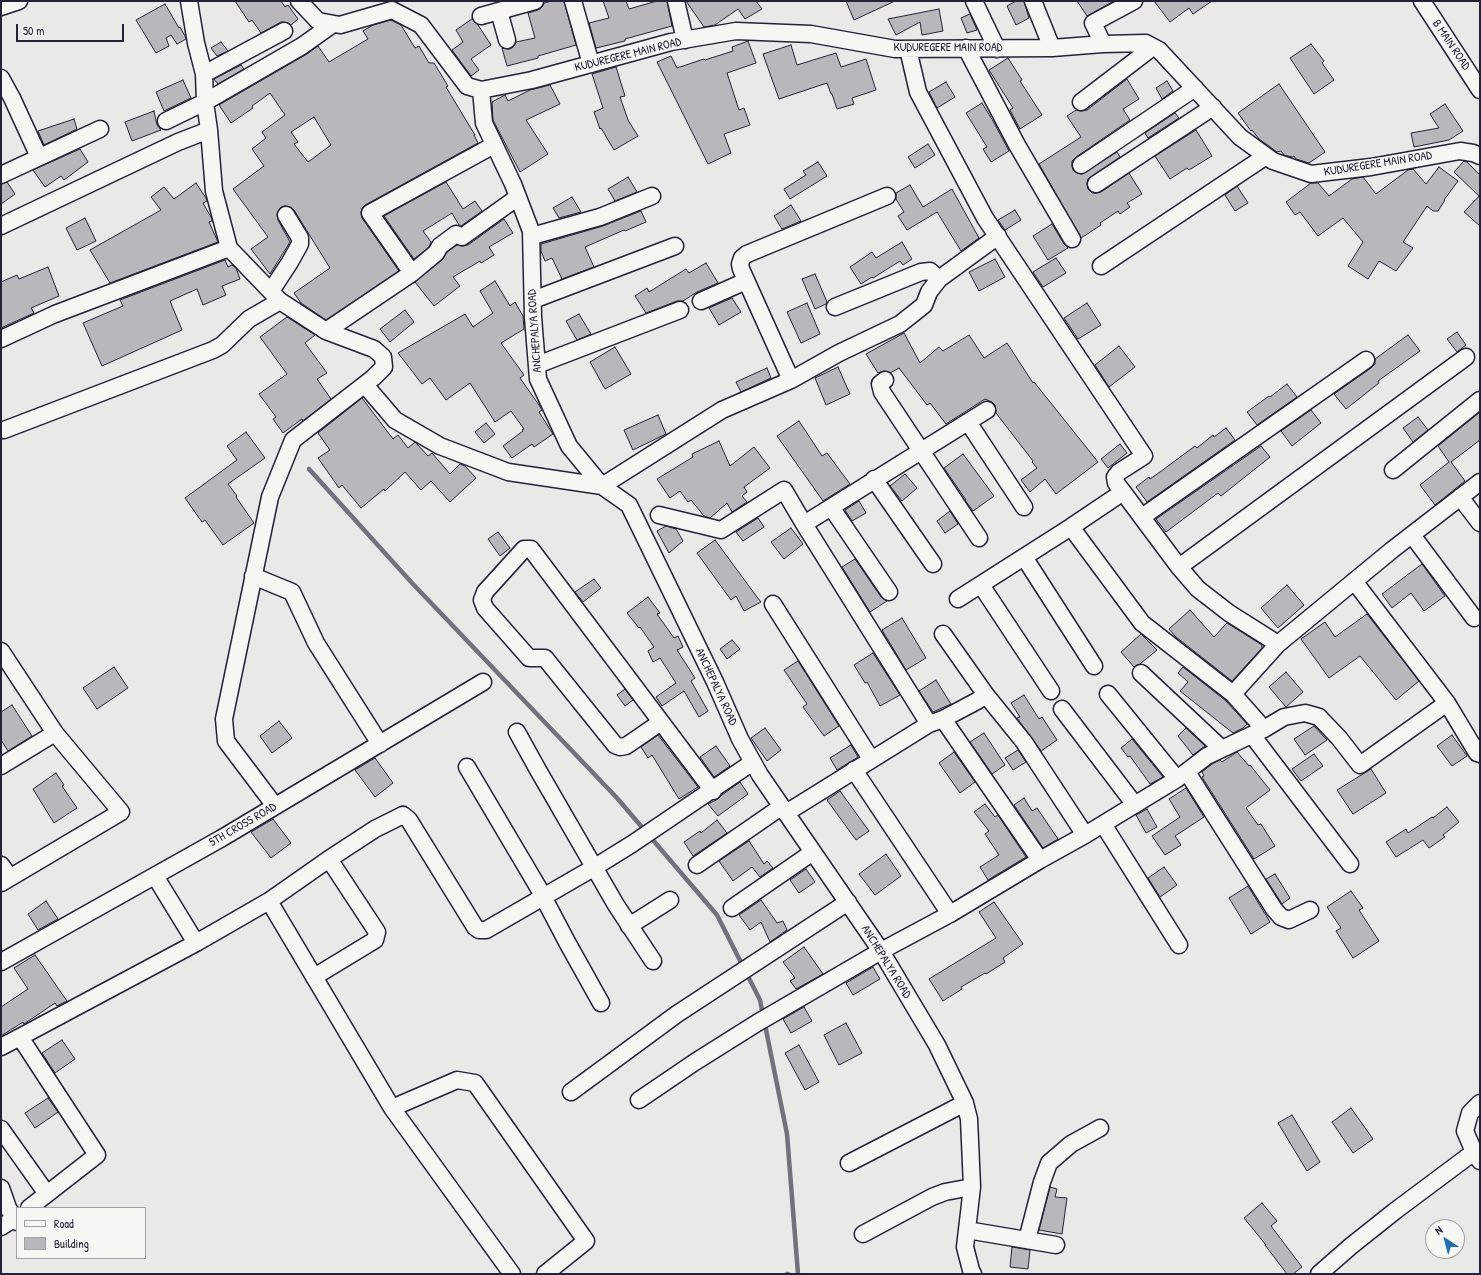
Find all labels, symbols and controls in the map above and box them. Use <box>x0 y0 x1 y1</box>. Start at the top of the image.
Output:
scale bar <box>18 16 126 42</box>
street label: B MAIN ROAD <box>1429 17 1473 73</box>
text: 50 m <box>23 22 44 39</box>
street label: KUDUREGERE MAIN ROAD <box>573 35 683 75</box>
street label: KUDUREGERE MAIN ROAD <box>893 41 1003 55</box>
street label: KUDUREGERE MAIN ROAD <box>1323 148 1433 180</box>
street label: ANCHEPALYA ROAD <box>525 289 545 373</box>
street label: ANCHEPALYA ROAD <box>692 646 740 728</box>
street label: 5TH CROSS ROAD <box>207 800 279 850</box>
street label: ANCHEPALYA ROAD <box>858 923 914 1001</box>
legend <box>16 1207 146 1259</box>
text: Road <box>54 1215 74 1232</box>
north arrow <box>1425 1219 1465 1259</box>
text: N <box>1432 1223 1445 1237</box>
text: Building <box>54 1235 89 1252</box>

